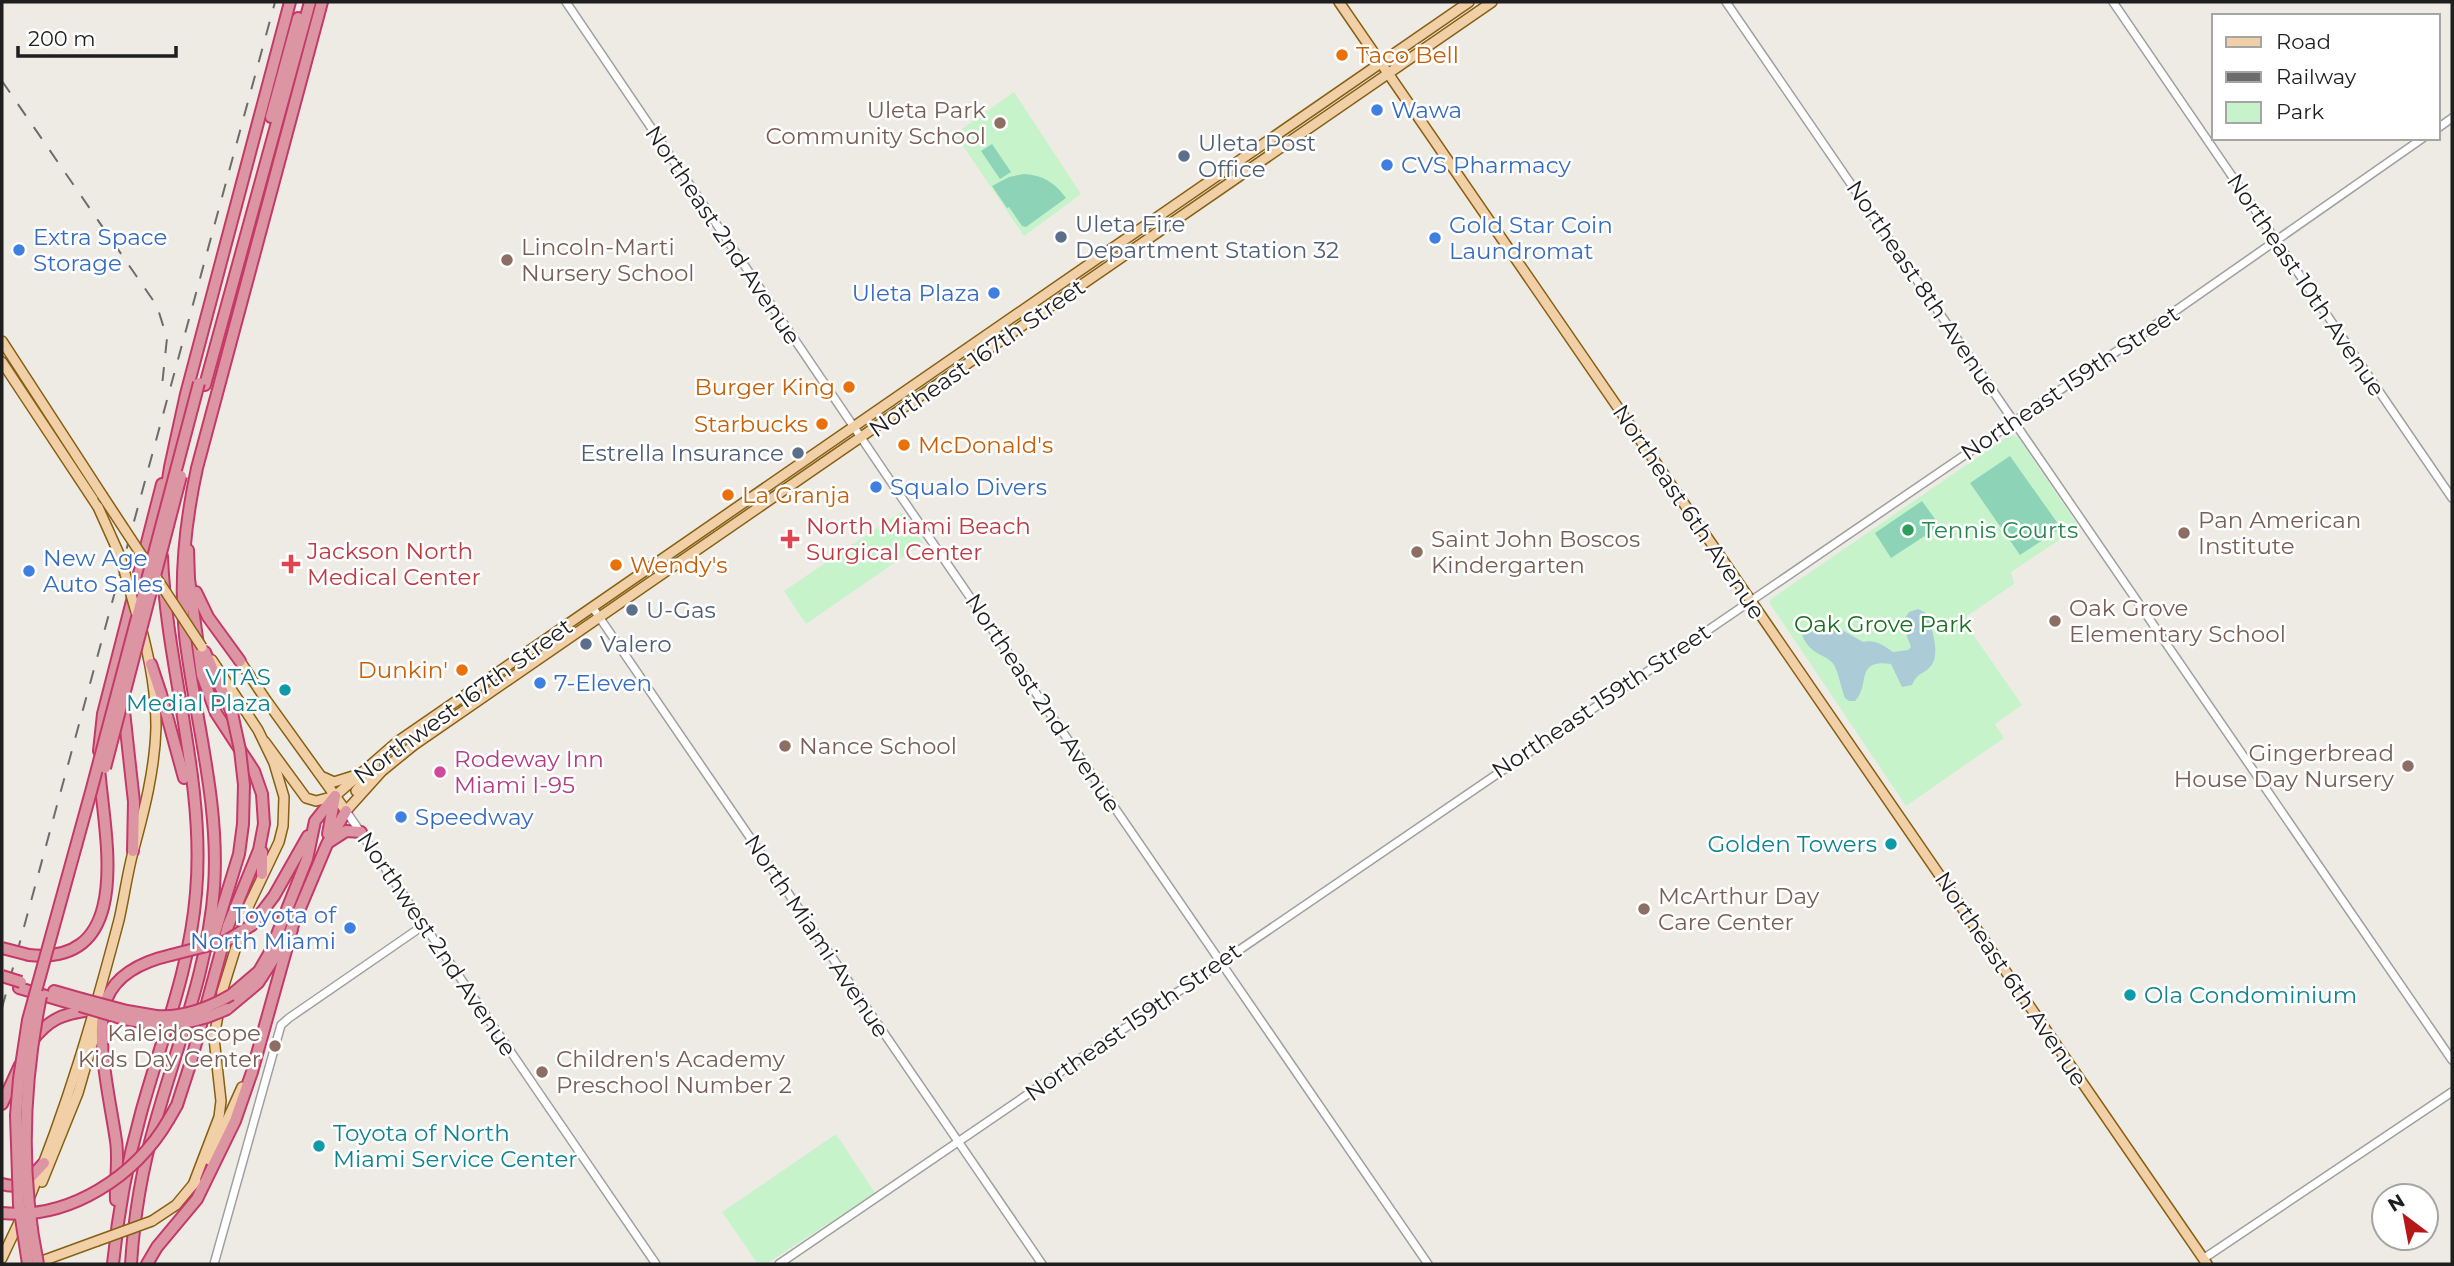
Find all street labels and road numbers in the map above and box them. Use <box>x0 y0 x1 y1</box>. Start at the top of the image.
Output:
street label: Northeast 2nd Avenue <box>639 120 807 350</box>
street label: Northeast 10th Avenue <box>2221 168 2391 402</box>
street label: Northeast 8th Avenue <box>1840 175 2006 401</box>
street label: Northeast 167th Street <box>864 273 1090 443</box>
street label: Northeast 159th Street <box>1956 299 2184 467</box>
street label: Northeast 6th Avenue <box>1607 399 1771 625</box>
street label: Northeast 2nd Avenue <box>959 588 1127 818</box>
street label: Northwest 167th Street <box>348 612 578 790</box>
street label: Northeast 159th Street <box>1487 617 1715 785</box>
street label: Northwest 2nd Avenue <box>351 826 523 1062</box>
street label: North Miami Avenue <box>739 829 895 1043</box>
street label: Northeast 6th Avenue <box>1929 866 2093 1092</box>
street label: Northeast 159th Street <box>1020 937 1246 1107</box>

